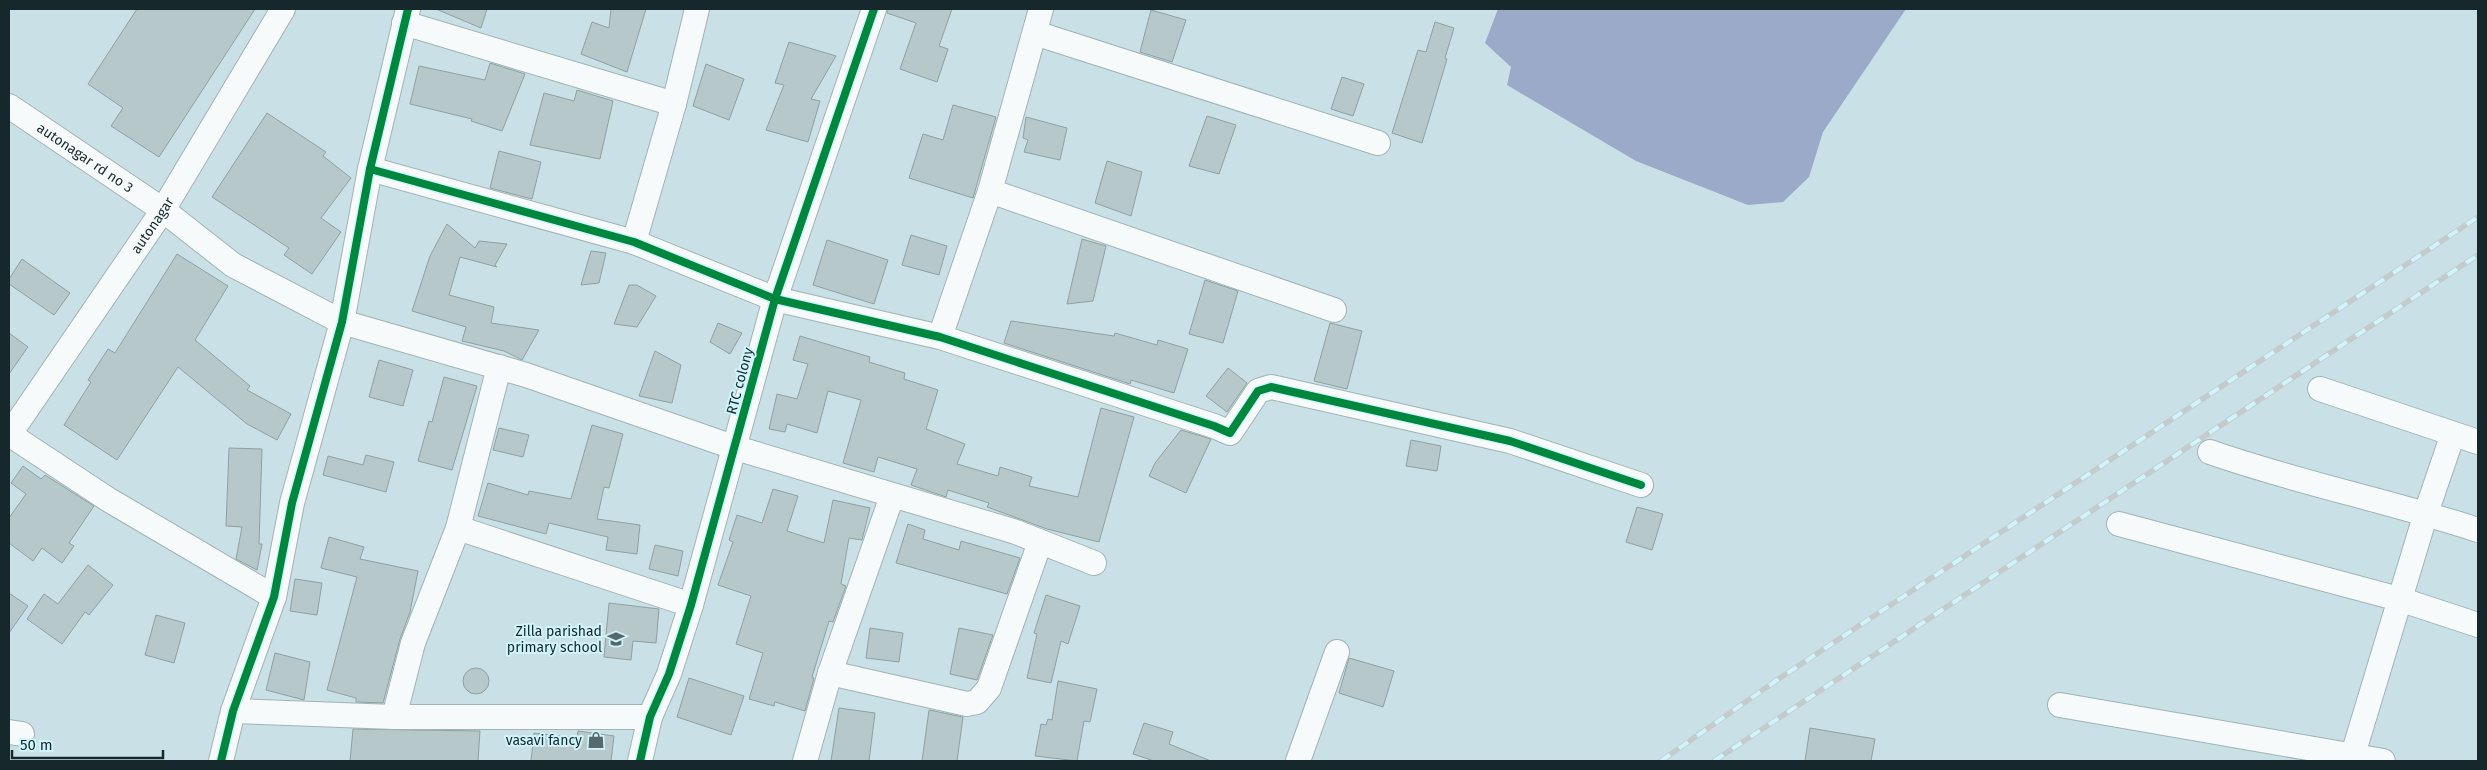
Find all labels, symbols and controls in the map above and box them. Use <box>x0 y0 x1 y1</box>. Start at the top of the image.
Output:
street label: autonagar rd no 3 <box>34 119 137 196</box>
street label: autonagar <box>127 193 178 257</box>
street label: RTC colony <box>723 346 757 416</box>
place label: Zilla parishad primary school <box>507 623 602 656</box>
school or university icon: Zilla parishad primary school <box>606 629 626 649</box>
scale bar <box>12 728 164 760</box>
shop icon: vasavi fancy <box>586 730 606 750</box>
place label: vasavi fancy <box>506 732 582 749</box>
text: 50 m <box>20 736 53 754</box>

